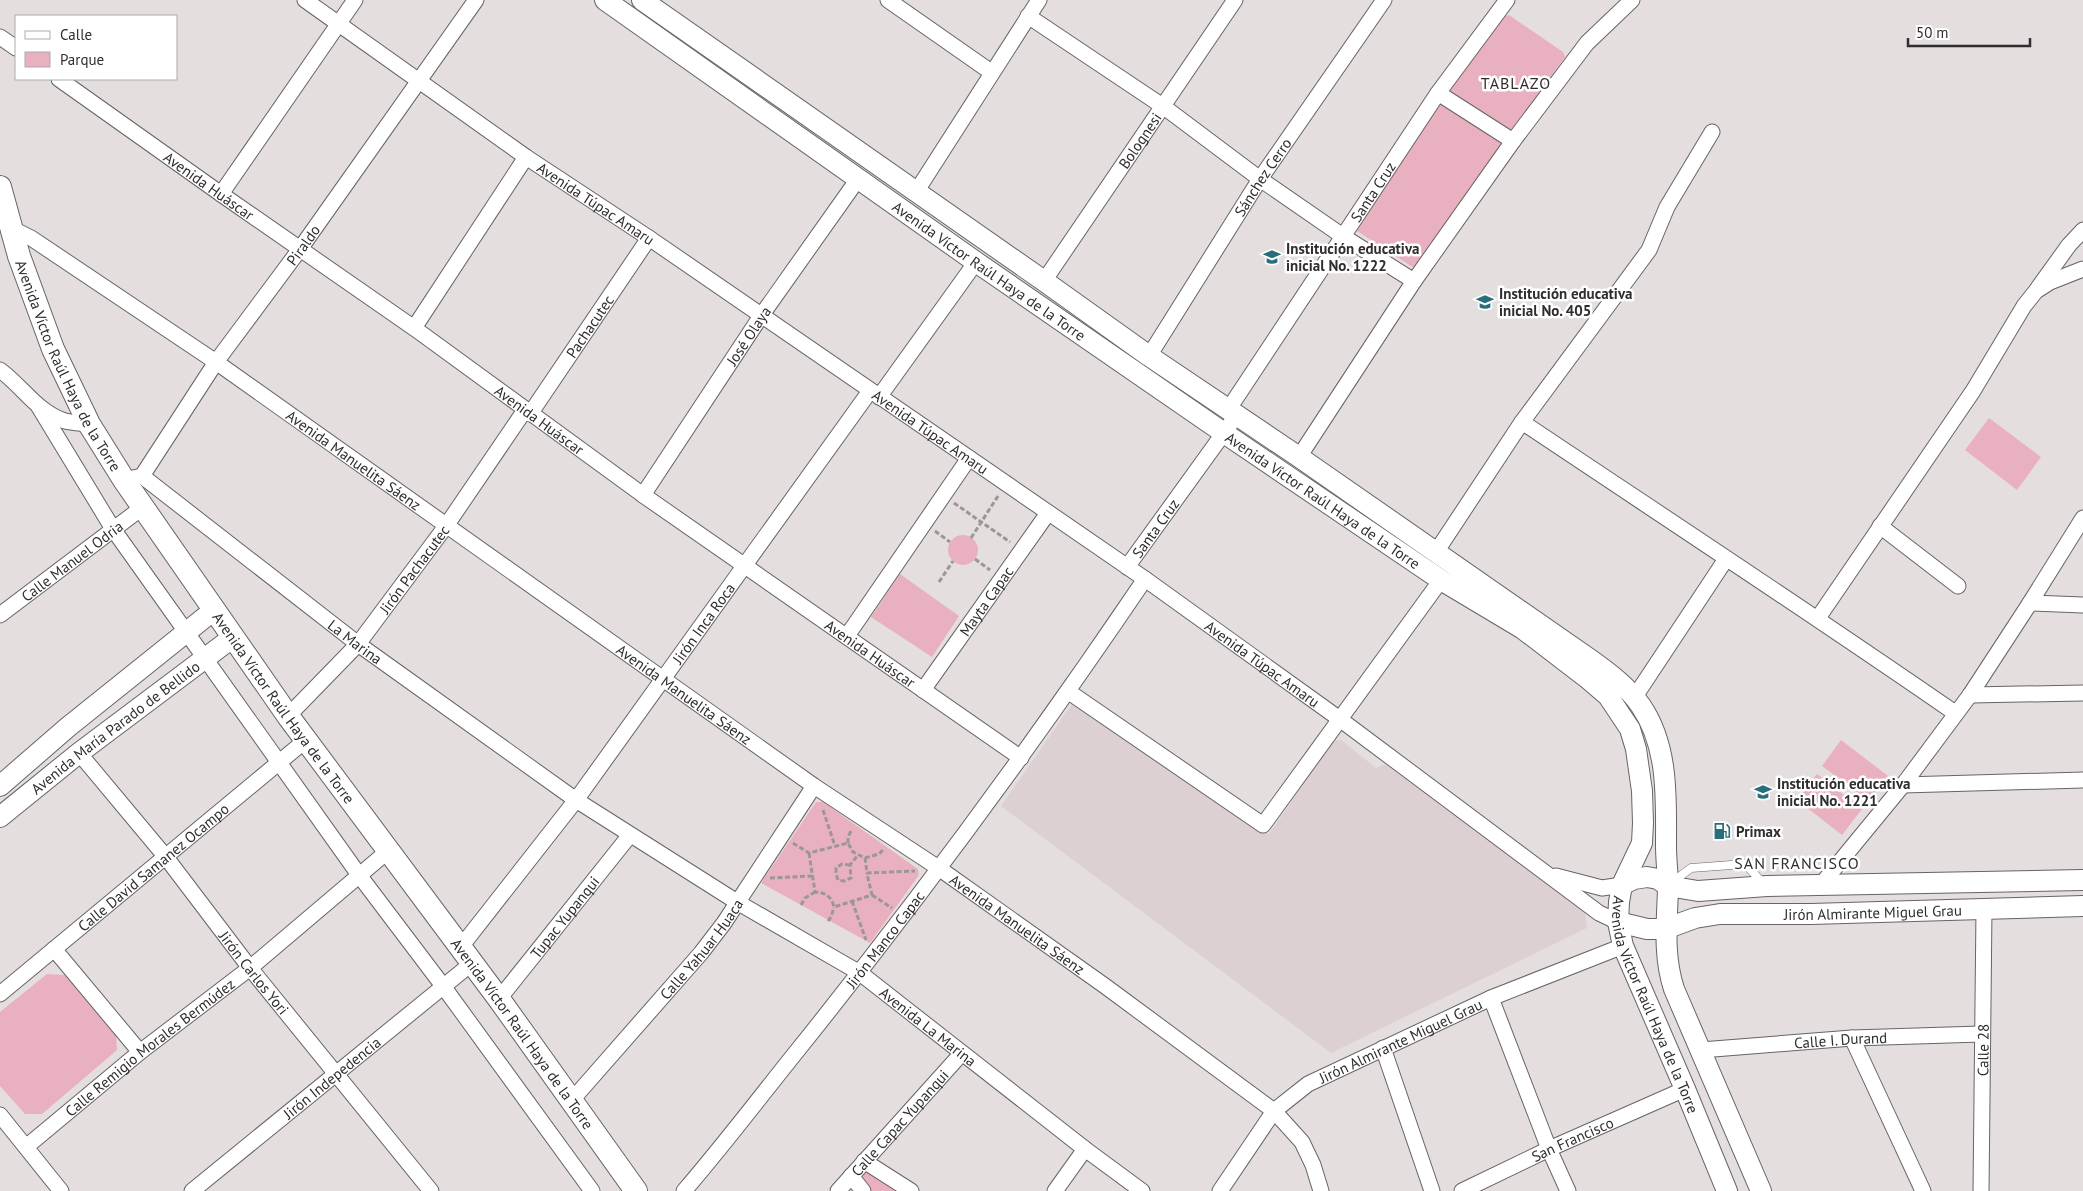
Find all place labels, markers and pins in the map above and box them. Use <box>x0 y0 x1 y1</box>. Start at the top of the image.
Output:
place label: Institución educativa inicial No. 1222 <box>1286 239 1420 275</box>
school or university icon: Institución educativa inicial No. 1222 <box>1262 247 1282 267</box>
place label: Institución educativa inicial No. 405 <box>1499 284 1633 320</box>
school or university icon: Institución educativa inicial No. 405 <box>1475 292 1495 312</box>
place label: Institución educativa inicial No. 1221 <box>1777 774 1911 810</box>
school or university icon: Institución educativa inicial No. 1221 <box>1753 782 1773 802</box>
fuel station icon: Primax <box>1712 821 1732 841</box>
place label: Primax <box>1736 822 1781 841</box>

